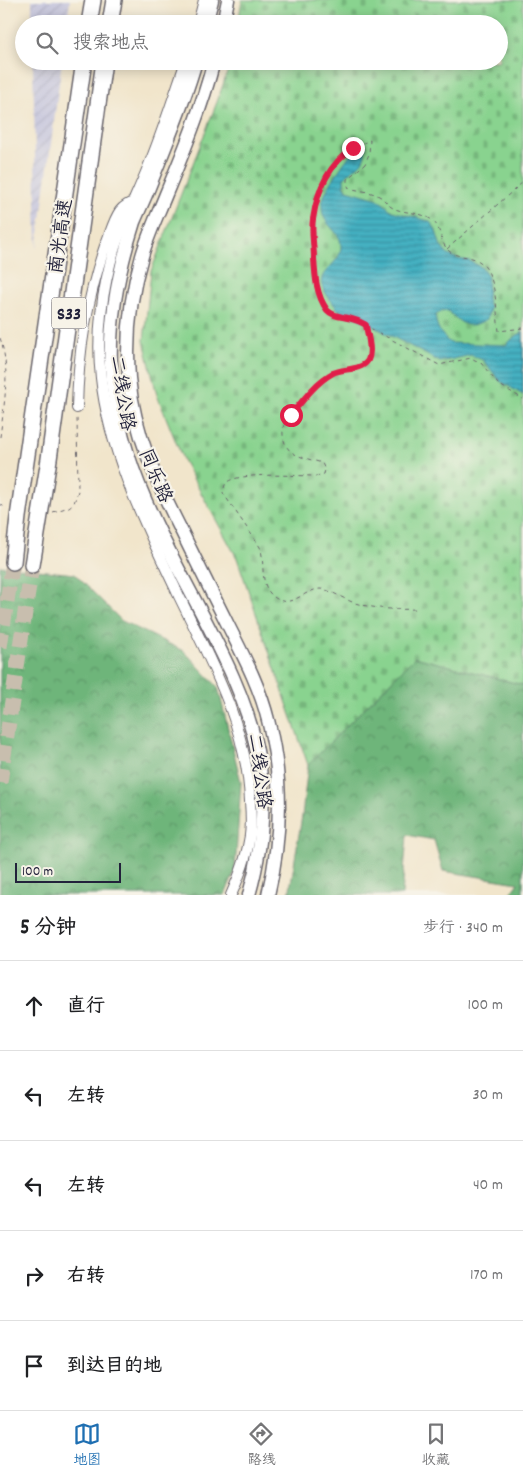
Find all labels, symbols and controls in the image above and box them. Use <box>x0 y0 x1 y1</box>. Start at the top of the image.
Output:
search box <box>15 15 508 70</box>
icon: search <box>33 29 61 57</box>
text: 搜索地点 <box>73 31 149 58</box>
route end <box>342 137 365 160</box>
street label: 南光高速 <box>44 197 81 276</box>
road number: S33 <box>52 298 86 328</box>
street label: 二线公路 <box>101 354 140 433</box>
route start <box>280 404 303 427</box>
street label: 同乐路 <box>130 445 177 508</box>
street label: 二线公路 <box>239 732 276 811</box>
scale bar <box>15 860 121 883</box>
text: 100 m <box>22 862 53 882</box>
text: 5 分钟 <box>20 914 77 944</box>
text: 步行 · 340 m <box>423 917 503 940</box>
icon: ahead <box>20 992 48 1020</box>
text: 直行 <box>67 994 105 1021</box>
text: 100 m <box>467 994 503 1017</box>
icon: left <box>20 1082 48 1110</box>
text: 左转 <box>67 1084 105 1111</box>
text: 30 m <box>473 1084 503 1107</box>
icon: left <box>20 1172 48 1200</box>
text: 左转 <box>67 1174 105 1201</box>
text: 40 m <box>473 1174 503 1197</box>
icon: right <box>20 1262 48 1290</box>
text: 右转 <box>67 1264 105 1291</box>
text: 170 m <box>470 1264 503 1287</box>
icon: arrive <box>20 1352 48 1380</box>
text: 到达目的地 <box>67 1354 162 1381</box>
tab: 地图 <box>73 1420 101 1471</box>
tab: 路线 <box>247 1420 275 1471</box>
tab: 收藏 <box>422 1420 450 1471</box>

